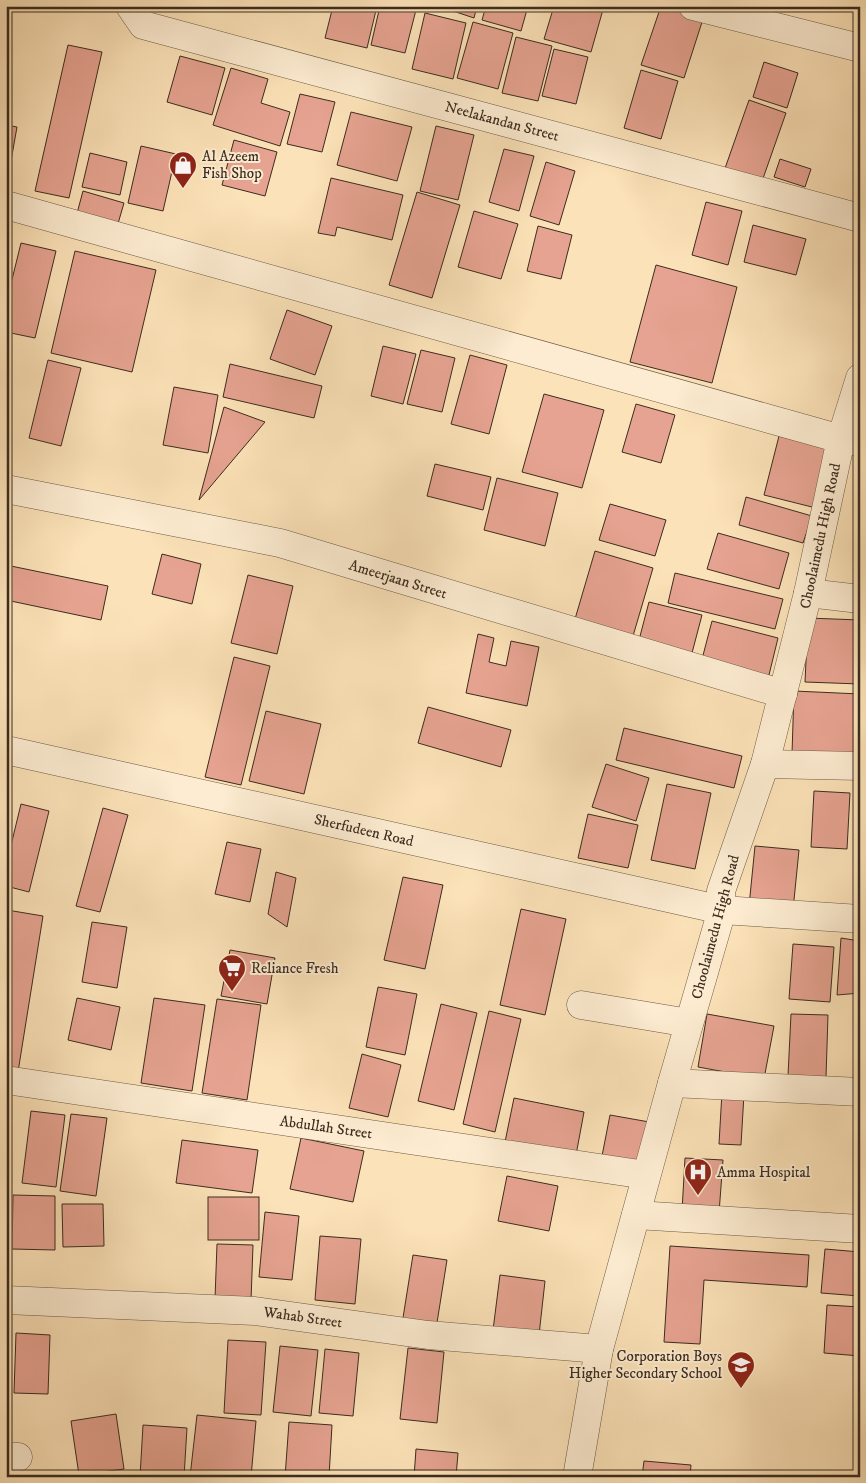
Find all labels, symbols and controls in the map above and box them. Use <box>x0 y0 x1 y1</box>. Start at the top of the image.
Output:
street label: Neelakandan Street <box>443 97 561 146</box>
place label: Al Azeem Fish Shop <box>202 147 262 183</box>
shop icon: Al Azeem Fish Shop <box>168 150 198 189</box>
street label: Choolaimedu High Road <box>796 461 845 611</box>
street label: Ameerjaan Street <box>346 556 449 603</box>
street label: Sherfudeen Road <box>312 810 416 851</box>
street label: Choolaimedu High Road <box>687 853 744 1001</box>
supermarket icon: Reliance Fresh <box>217 953 247 992</box>
place label: Reliance Fresh <box>251 959 339 978</box>
street label: Abdullah Street <box>278 1112 374 1143</box>
hospital icon: Amma Hospital <box>683 1157 713 1196</box>
place label: Amma Hospital <box>717 1163 811 1182</box>
street label: Wahab Street <box>261 1302 344 1332</box>
place label: Corporation Boys Higher Secondary School <box>569 1347 722 1383</box>
school or university icon: Corporation Boys Higher Secondary School <box>726 1350 756 1389</box>

